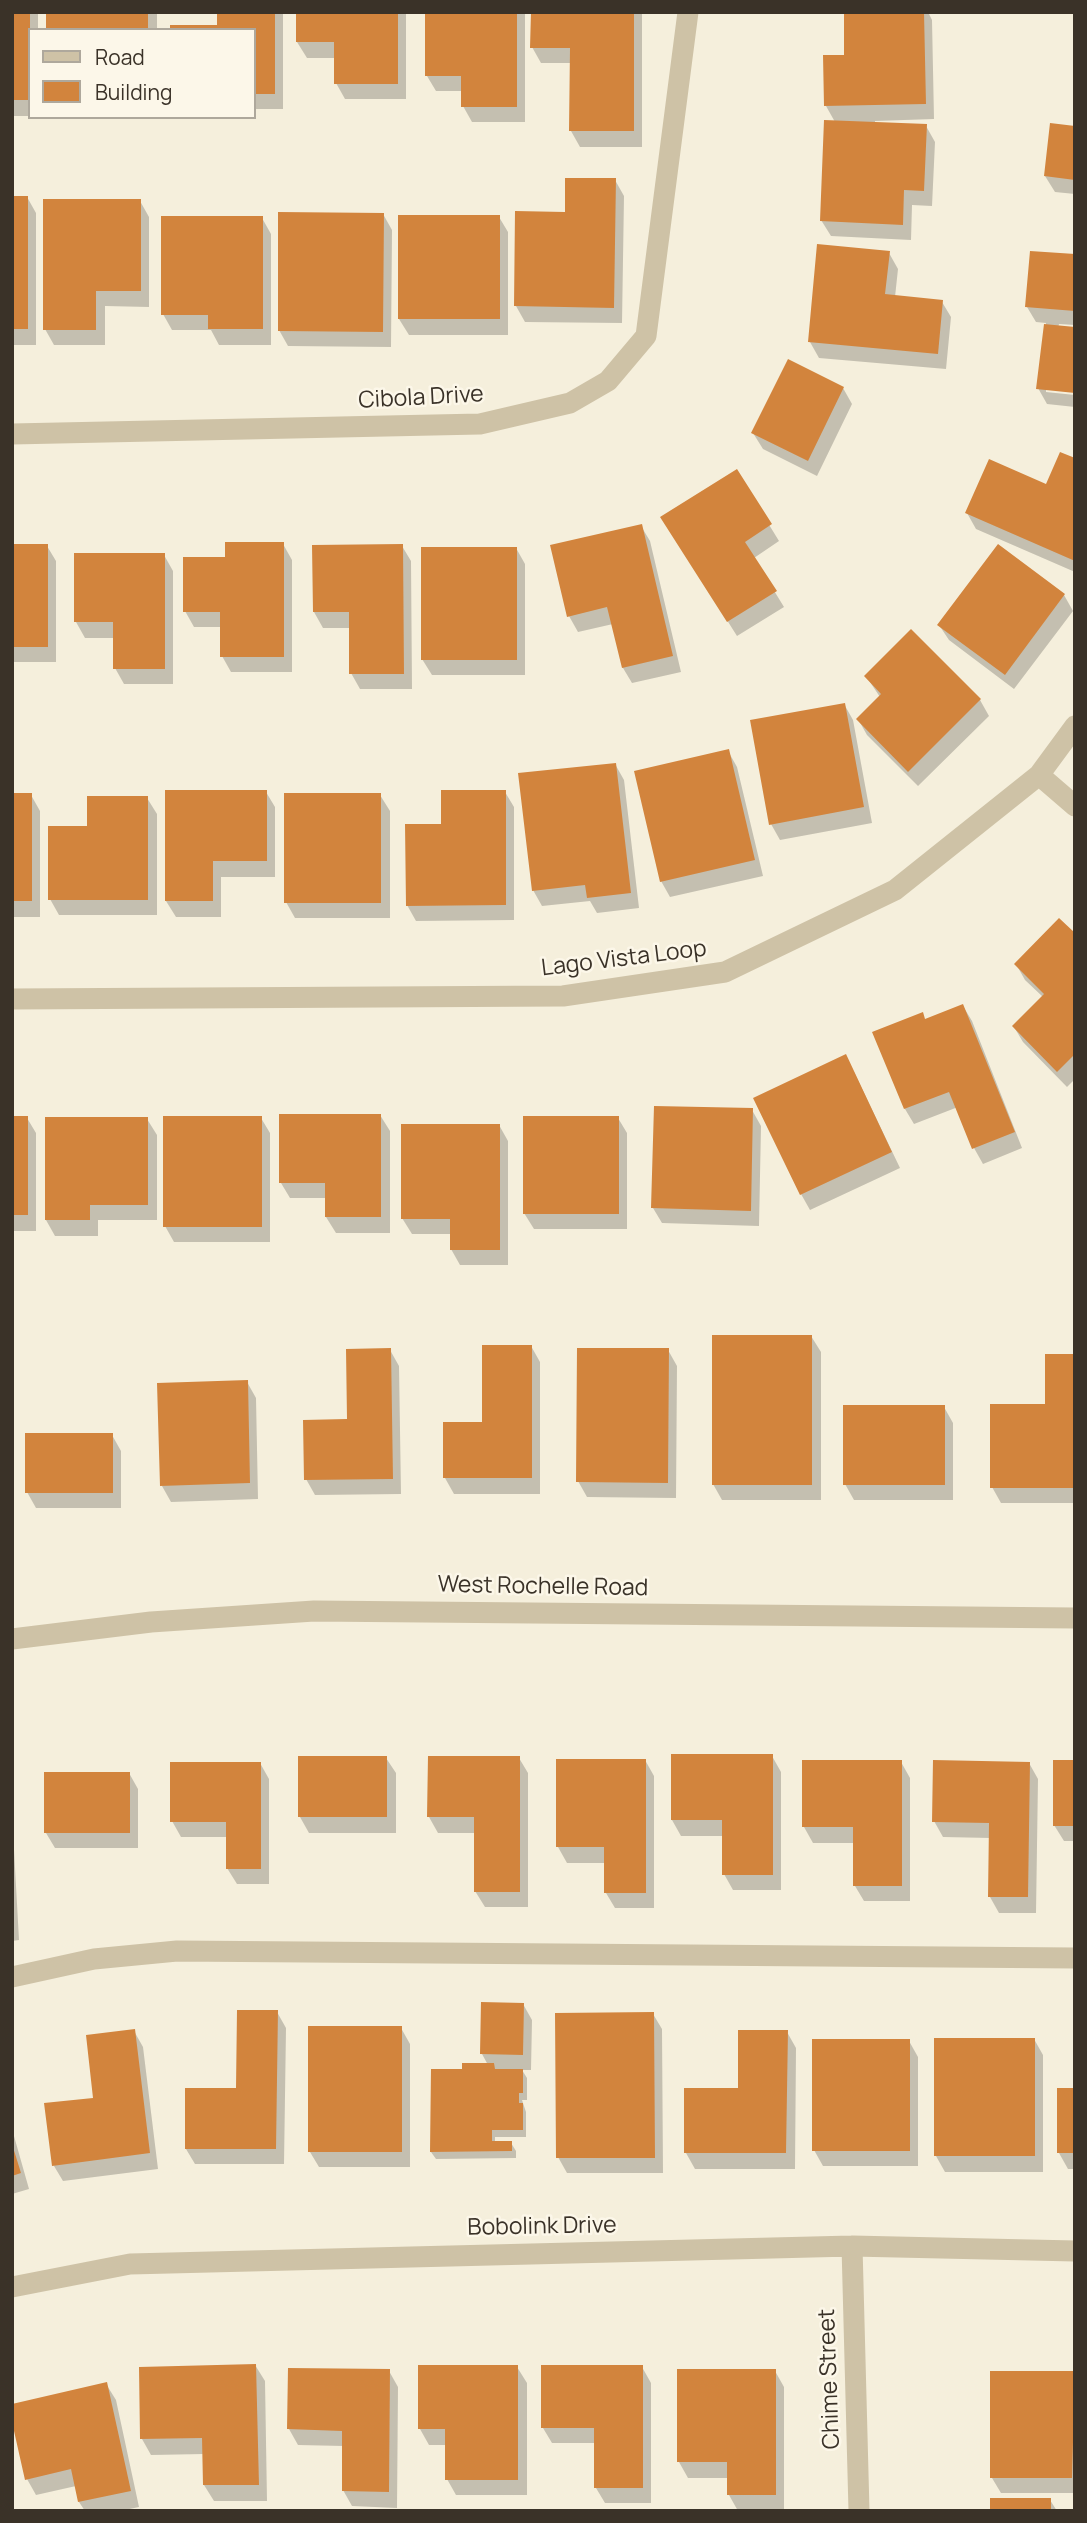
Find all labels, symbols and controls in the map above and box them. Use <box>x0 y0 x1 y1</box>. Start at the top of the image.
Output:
legend <box>28 28 256 119</box>
text: Road <box>95 43 145 71</box>
text: Building <box>95 78 172 106</box>
street label: Cibola Drive <box>358 381 484 415</box>
street label: Lago Vista Loop <box>540 935 708 983</box>
street label: West Rochelle Road <box>437 1571 649 1603</box>
street label: Bobolink Drive <box>467 2212 617 2242</box>
street label: Chime Street <box>814 2308 846 2450</box>

